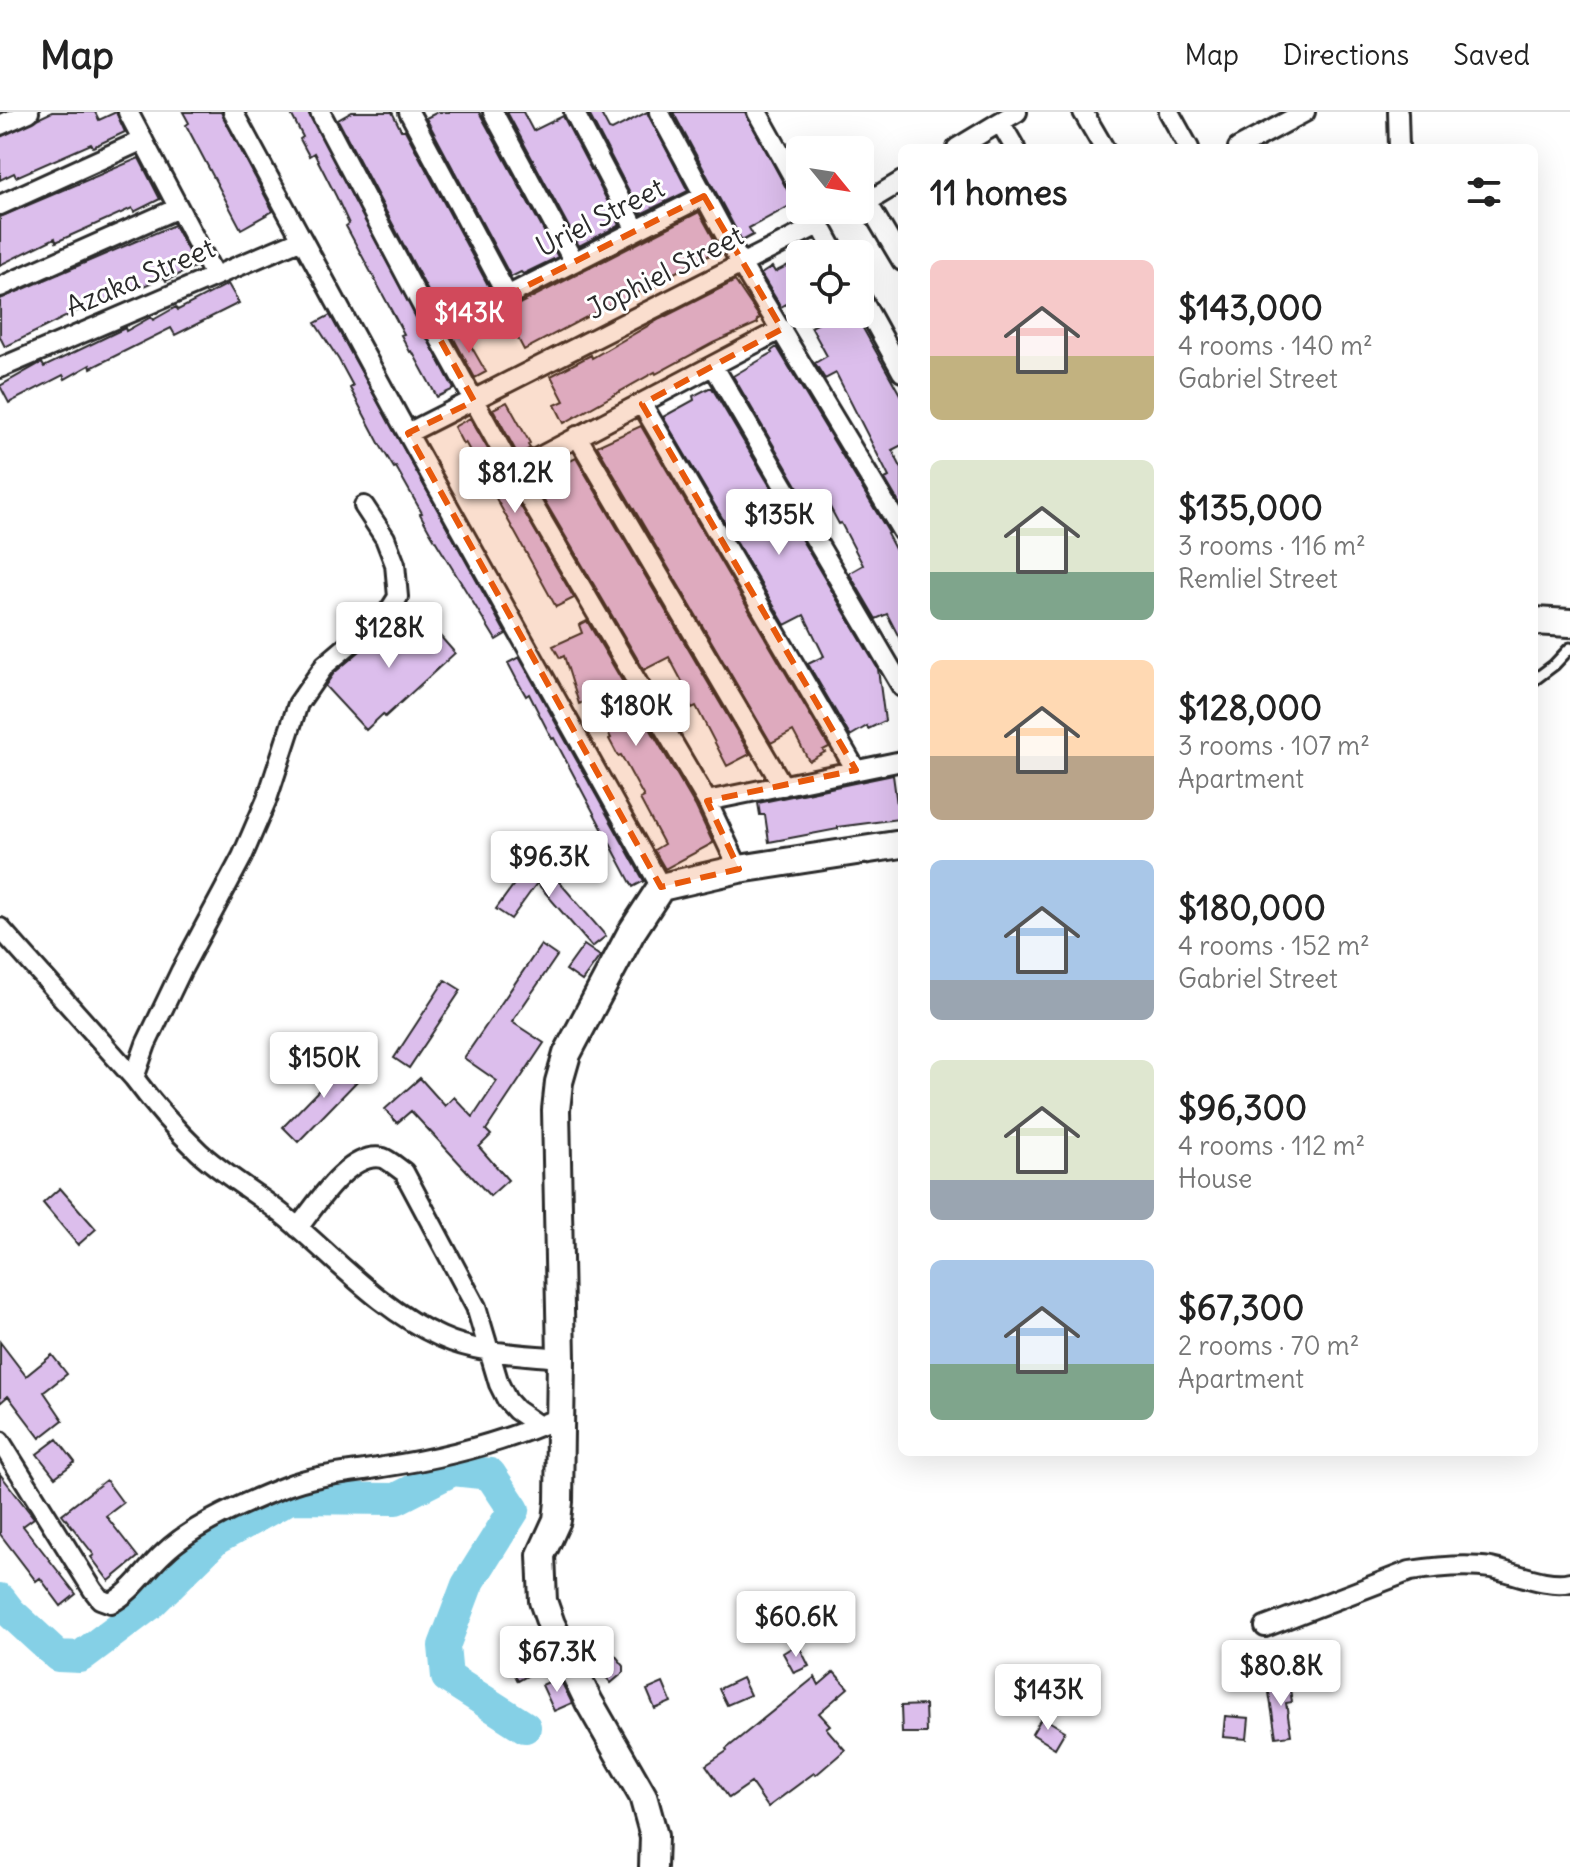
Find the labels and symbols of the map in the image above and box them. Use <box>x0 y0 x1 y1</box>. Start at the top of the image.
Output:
north arrow <box>786 136 874 224</box>
street label: Uriel Street <box>530 169 670 265</box>
street label: Jophiel Street <box>581 217 749 327</box>
street label: Azaka Street <box>60 229 220 325</box>
pin: $143K <box>413 287 525 355</box>
pin: $81.2K <box>450 447 580 515</box>
pin: $135K <box>723 489 835 557</box>
pin: $128K <box>333 602 445 670</box>
pin: $180K <box>580 680 692 748</box>
pin: $96.3K <box>484 831 614 899</box>
pin: $150K <box>268 1032 380 1100</box>
pin: $60.6K <box>731 1591 861 1659</box>
pin: $67.3K <box>492 1626 622 1694</box>
pin: $80.8K <box>1216 1640 1346 1708</box>
pin: $143K <box>992 1664 1104 1732</box>

